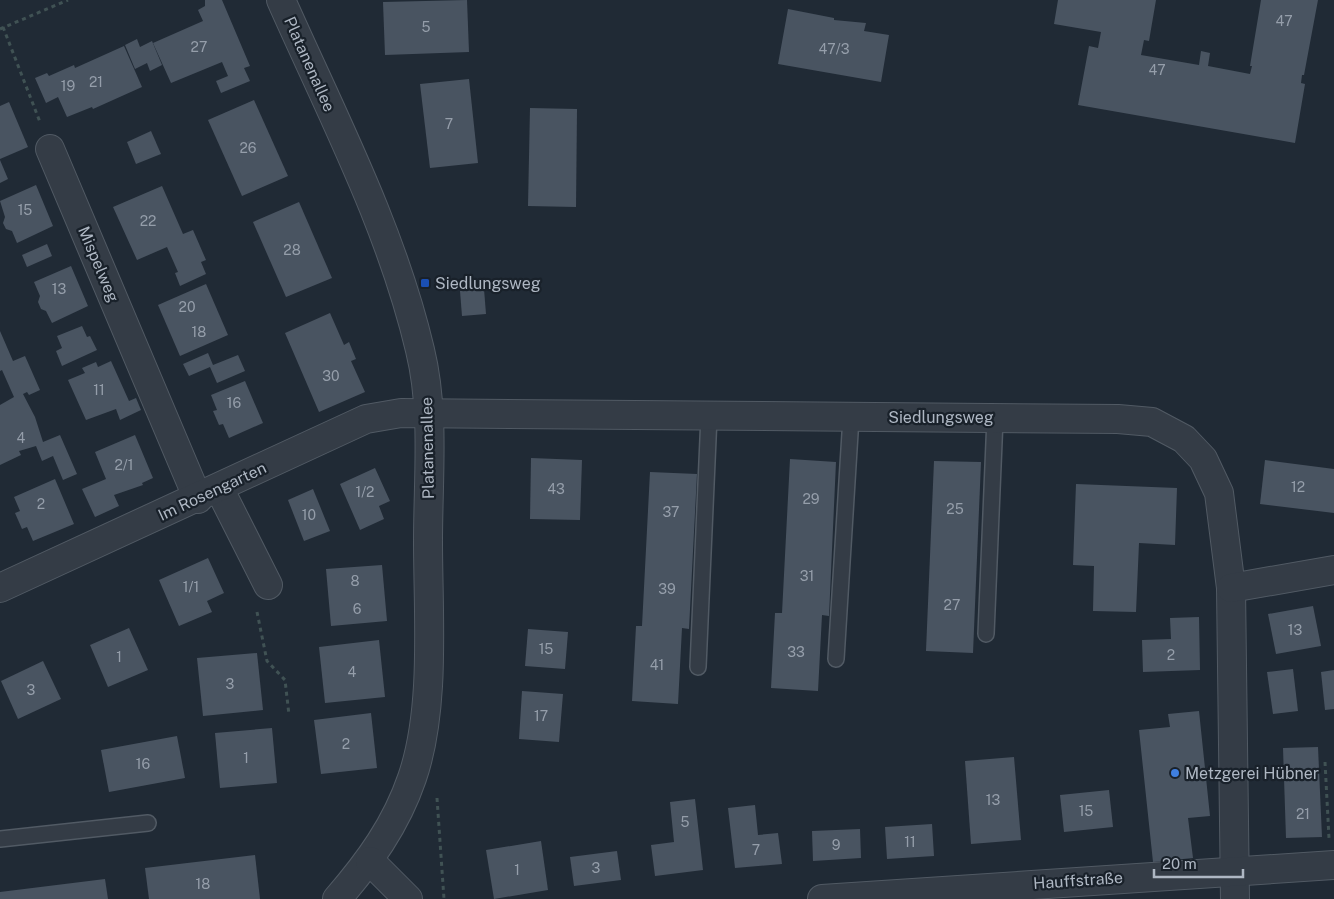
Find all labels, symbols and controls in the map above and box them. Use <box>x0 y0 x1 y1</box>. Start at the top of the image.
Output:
house number: 47 <box>1275 13 1293 29</box>
street label: Platanenallee <box>280 14 339 115</box>
house number: 5 <box>422 19 431 35</box>
house number: 27 <box>191 39 207 55</box>
house number: 47/3 <box>819 41 850 57</box>
house number: 47 <box>1148 62 1166 78</box>
house number: 21 <box>89 74 103 90</box>
house number: 19 <box>61 78 75 94</box>
house number: 7 <box>445 116 453 132</box>
house number: 26 <box>239 140 257 156</box>
house number: 15 <box>18 202 32 218</box>
house number: 22 <box>140 213 156 229</box>
street label: Mispelweg <box>74 223 123 305</box>
house number: 28 <box>283 242 301 258</box>
place label: Siedlungsweg <box>435 274 541 293</box>
marker: Siedlungsweg <box>419 277 431 289</box>
house number: 13 <box>52 281 66 297</box>
house number: 20 <box>179 299 195 315</box>
house number: 18 <box>192 324 206 340</box>
house number: 30 <box>322 368 340 384</box>
house number: 11 <box>93 382 105 398</box>
house number: 16 <box>227 395 241 411</box>
street label: Platanenallee <box>417 397 438 499</box>
street label: Siedlungsweg <box>888 408 994 427</box>
house number: 4 <box>17 430 26 446</box>
house number: 2/1 <box>115 457 133 473</box>
street label: Im Rosengarten <box>155 458 269 525</box>
house number: 12 <box>1291 479 1305 495</box>
house number: 43 <box>547 481 565 497</box>
house number: 1/2 <box>356 484 374 500</box>
house number: 29 <box>802 491 820 507</box>
house number: 2 <box>37 496 45 512</box>
house number: 25 <box>946 501 964 517</box>
house number: 37 <box>663 504 679 520</box>
house number: 10 <box>302 507 316 523</box>
house number: 31 <box>800 568 814 584</box>
house number: 8 <box>350 573 360 589</box>
house number: 1/1 <box>183 579 199 595</box>
house number: 39 <box>658 581 676 597</box>
house number: 27 <box>944 597 960 613</box>
house number: 6 <box>353 601 362 617</box>
house number: 13 <box>1288 622 1302 638</box>
house number: 15 <box>539 641 553 657</box>
house number: 33 <box>787 644 805 660</box>
house number: 2 <box>1167 647 1175 663</box>
house number: 1 <box>116 649 122 665</box>
house number: 41 <box>650 657 664 673</box>
house number: 4 <box>348 664 357 680</box>
house number: 3 <box>226 676 235 692</box>
house number: 3 <box>27 682 36 698</box>
house number: 17 <box>534 708 548 724</box>
house number: 2 <box>342 736 350 752</box>
house number: 1 <box>243 750 249 766</box>
house number: 16 <box>136 756 150 772</box>
place label: Metzgerei Hübner <box>1185 764 1319 783</box>
marker: Metzgerei Hübner <box>1169 767 1181 779</box>
house number: 13 <box>986 792 1000 808</box>
house number: 15 <box>1079 803 1093 819</box>
house number: 21 <box>1296 806 1310 822</box>
house number: 5 <box>681 814 690 830</box>
house number: 11 <box>904 834 916 850</box>
house number: 9 <box>832 837 841 853</box>
house number: 7 <box>752 842 760 858</box>
scale bar <box>1154 846 1243 878</box>
text: 20 m <box>1162 855 1197 872</box>
house number: 3 <box>592 860 601 876</box>
house number: 1 <box>514 862 520 878</box>
street label: Hauffstraße <box>1032 868 1124 893</box>
house number: 18 <box>196 876 210 892</box>

